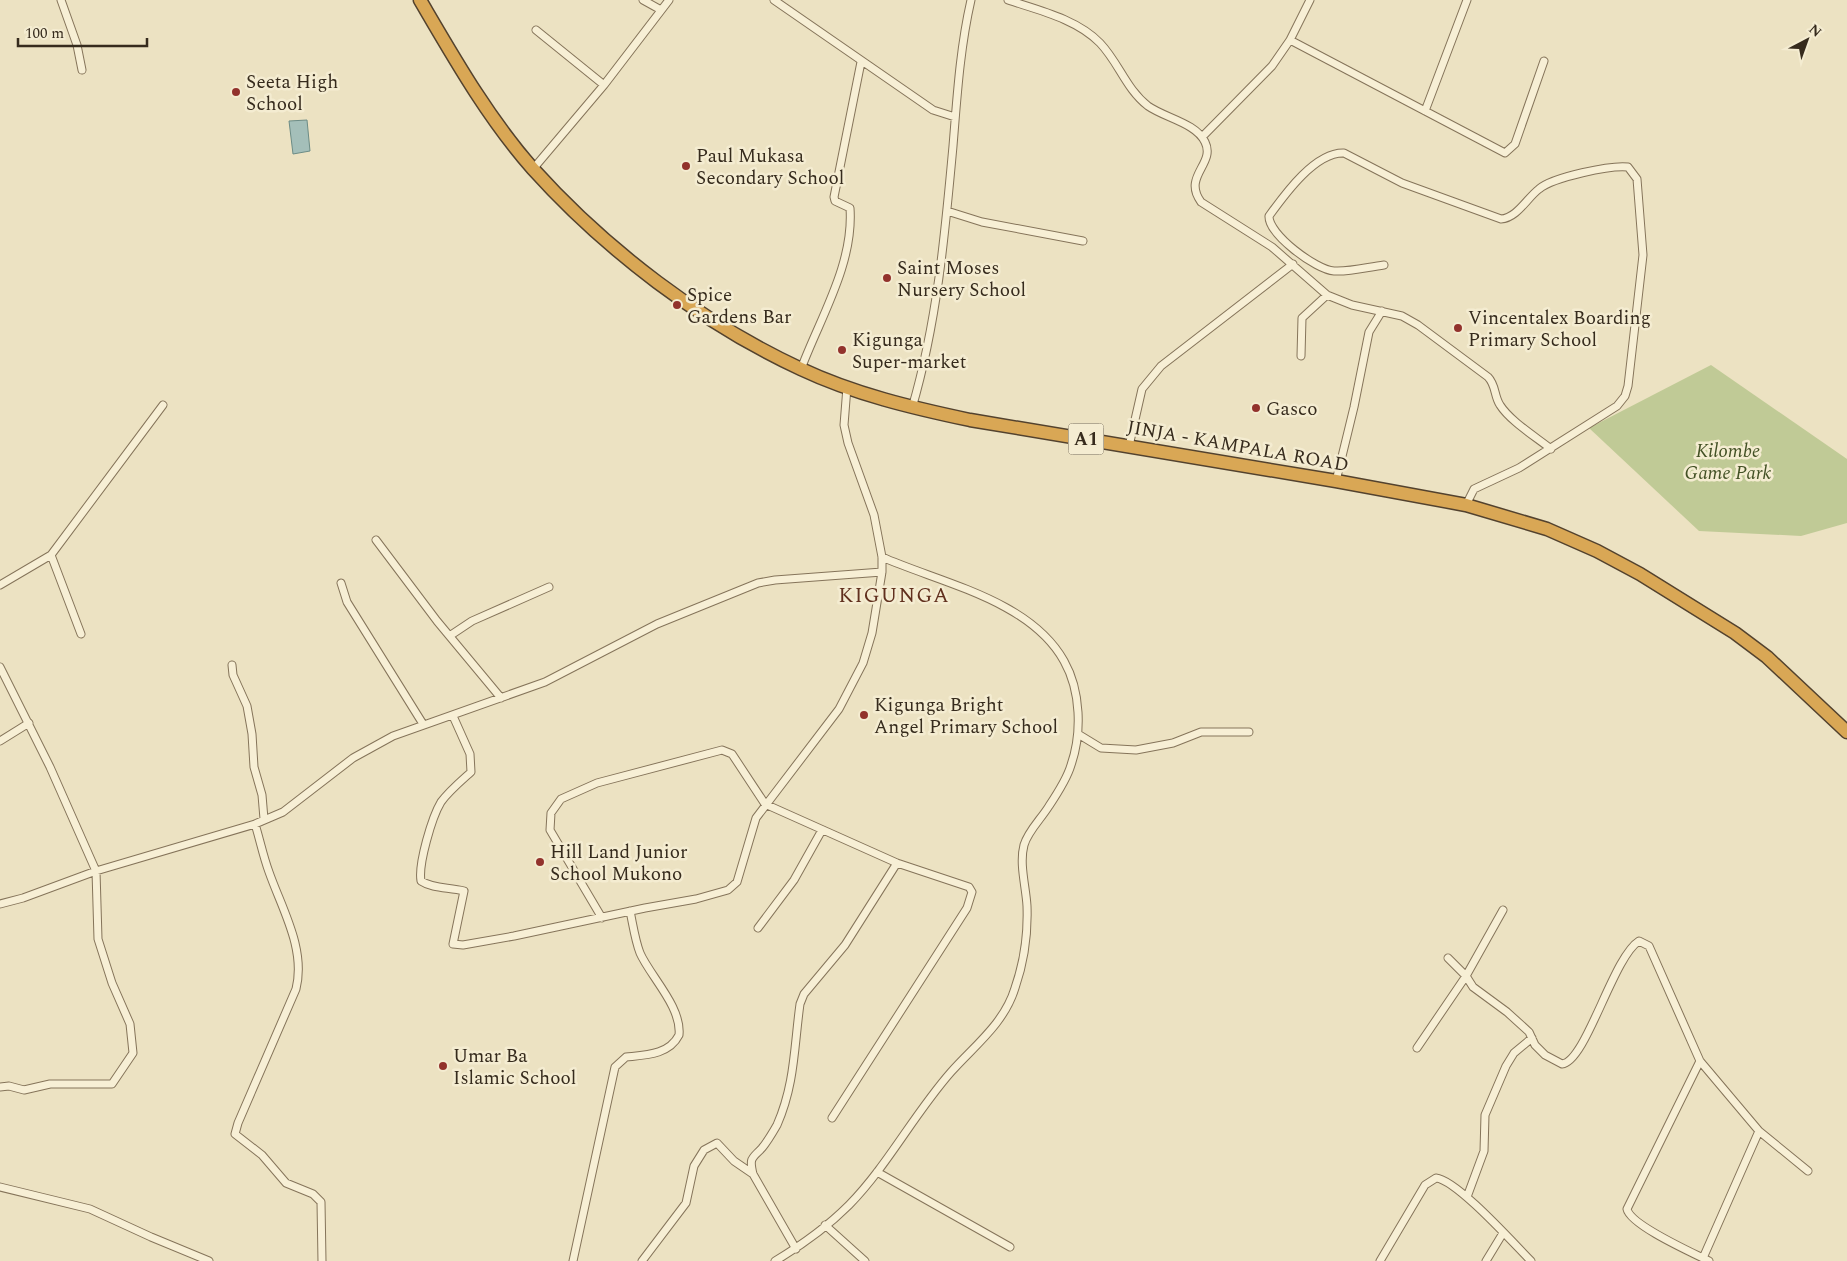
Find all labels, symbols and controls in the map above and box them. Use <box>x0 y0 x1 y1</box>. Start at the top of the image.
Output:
scale bar <box>18 15 146 47</box>
north arrow <box>1782 15 1832 65</box>
text: N <box>1804 19 1826 42</box>
text: 100 m <box>25 22 64 45</box>
place label: Seeta High School <box>246 68 338 119</box>
marker: Seeta High School <box>230 86 242 98</box>
place label: Paul Mukasa Secondary School <box>696 142 844 193</box>
marker: Paul Mukasa Secondary School <box>680 160 692 172</box>
place label: Saint Moses Nursery School <box>897 254 1026 305</box>
marker: Saint Moses Nursery School <box>881 272 893 284</box>
place label: Spice Gardens Bar <box>687 281 792 332</box>
marker: Spice Gardens Bar <box>671 299 683 311</box>
place label: Vincentalex Boarding Primary School <box>1468 304 1651 355</box>
marker: Vincentalex Boarding Primary School <box>1452 322 1464 334</box>
place label: Kigunga Super-market <box>852 326 967 377</box>
marker: Kigunga Super-market <box>836 344 848 356</box>
place label: Gasco <box>1266 395 1317 424</box>
marker: Gasco <box>1250 402 1262 414</box>
street label: JINJA - KAMPALA ROAD <box>1125 413 1351 480</box>
road number: A1 <box>1068 424 1104 454</box>
park label: Kilombe Game Park <box>1685 437 1772 488</box>
district label: KIGUNGA <box>838 580 950 612</box>
place label: Kigunga Bright Angel Primary School <box>874 691 1058 742</box>
marker: Kigunga Bright Angel Primary School <box>858 709 870 721</box>
place label: Hill Land Junior School Mukono <box>550 838 688 889</box>
marker: Hill Land Junior School Mukono <box>534 856 546 868</box>
place label: Umar Ba Islamic School <box>453 1042 576 1093</box>
marker: Umar Ba Islamic School <box>437 1060 449 1072</box>

